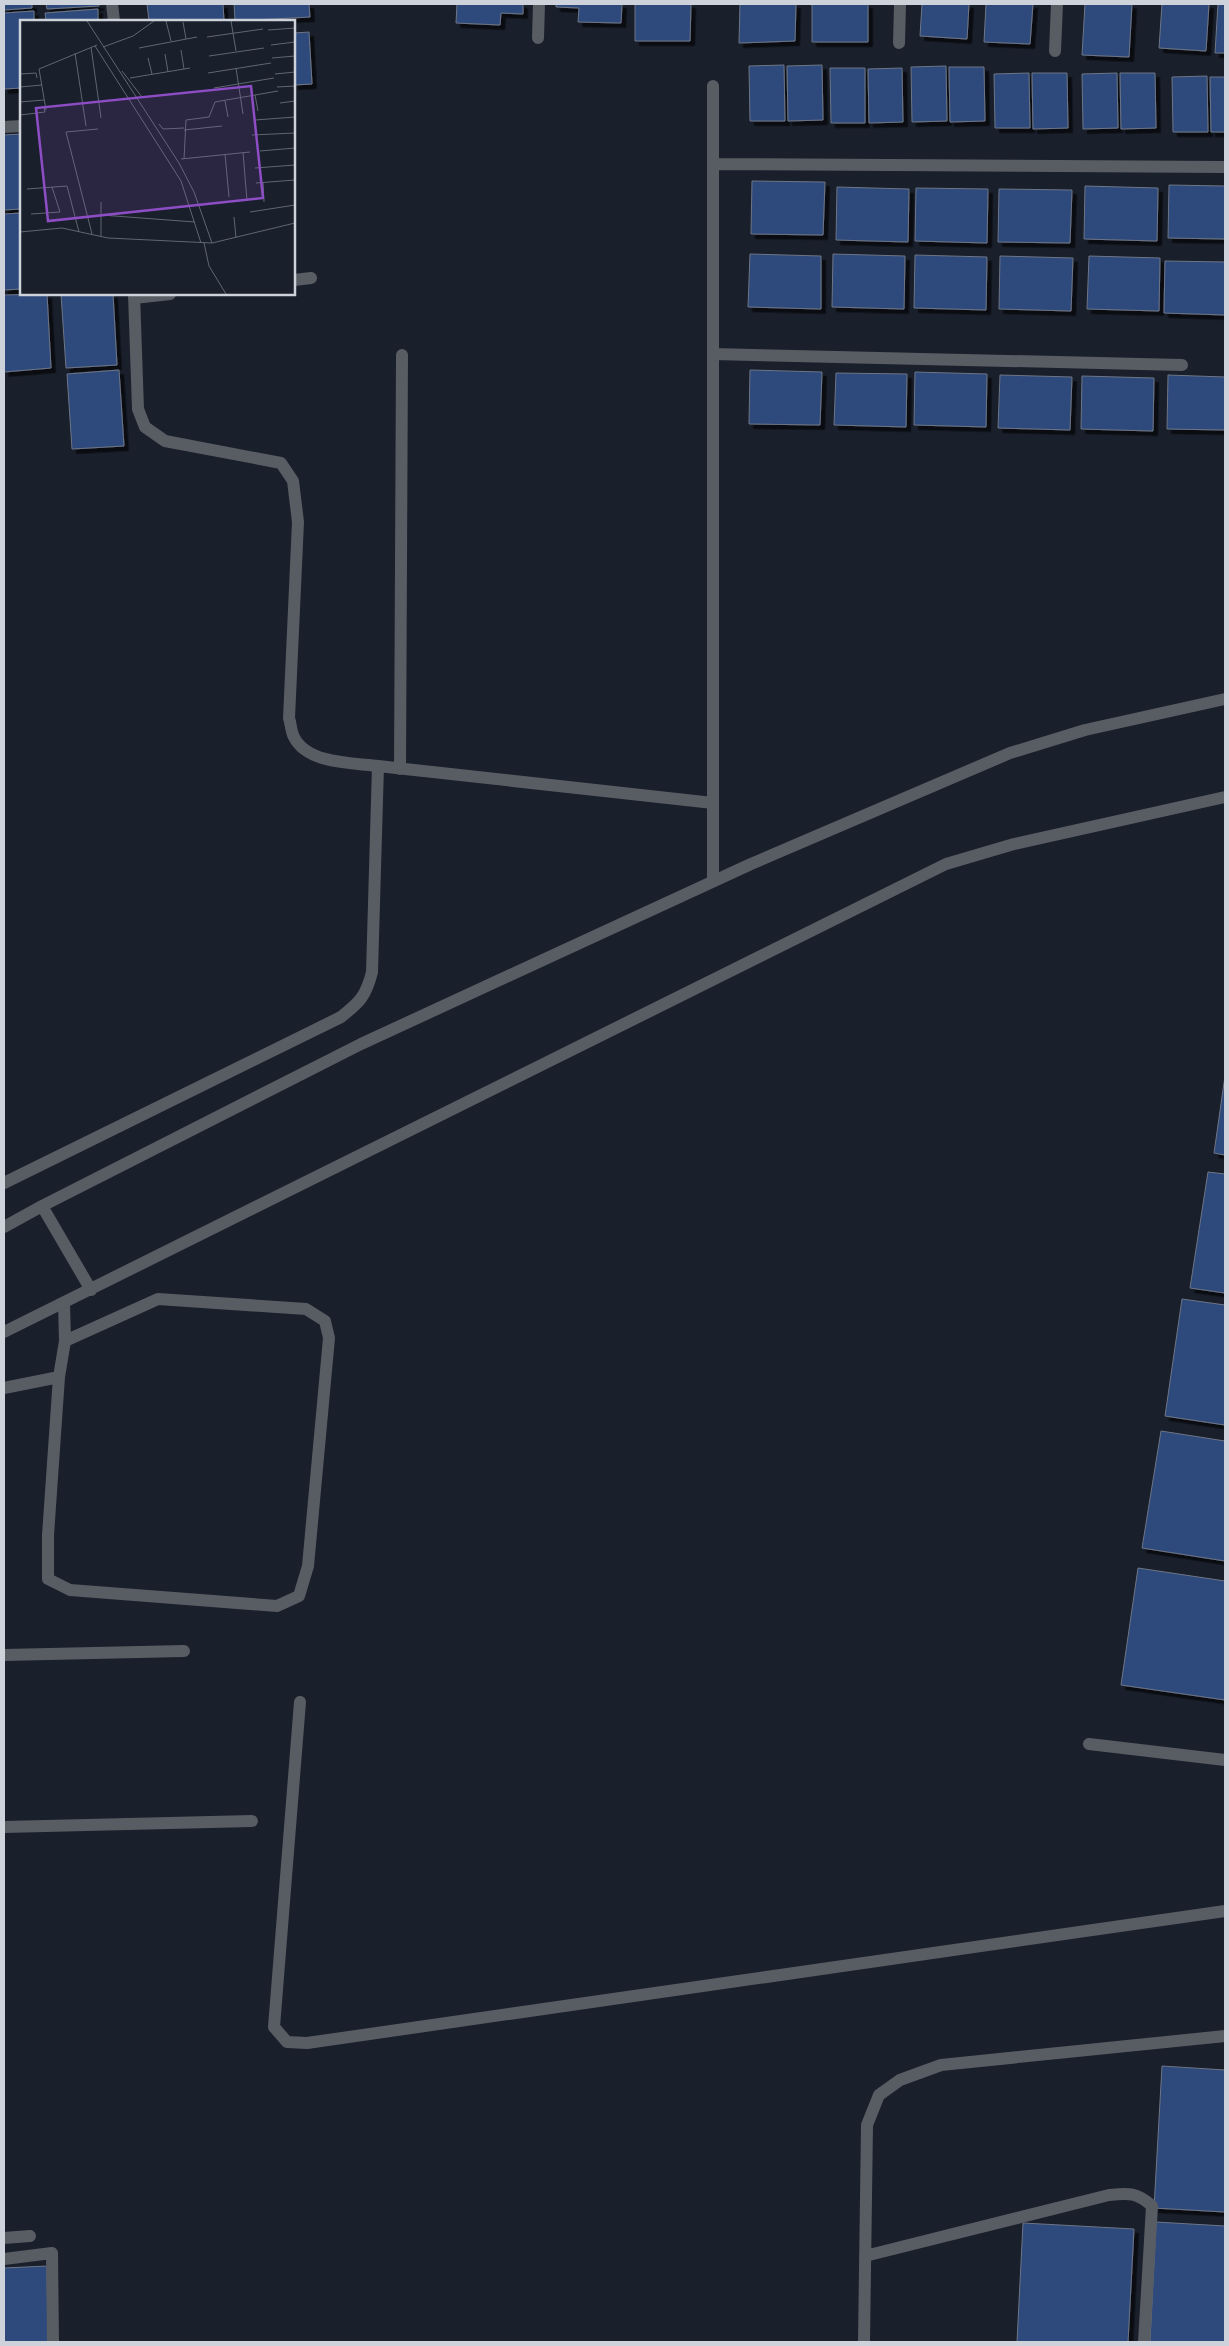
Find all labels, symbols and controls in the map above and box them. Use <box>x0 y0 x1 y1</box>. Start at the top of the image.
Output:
inset map <box>20 20 295 295</box>

